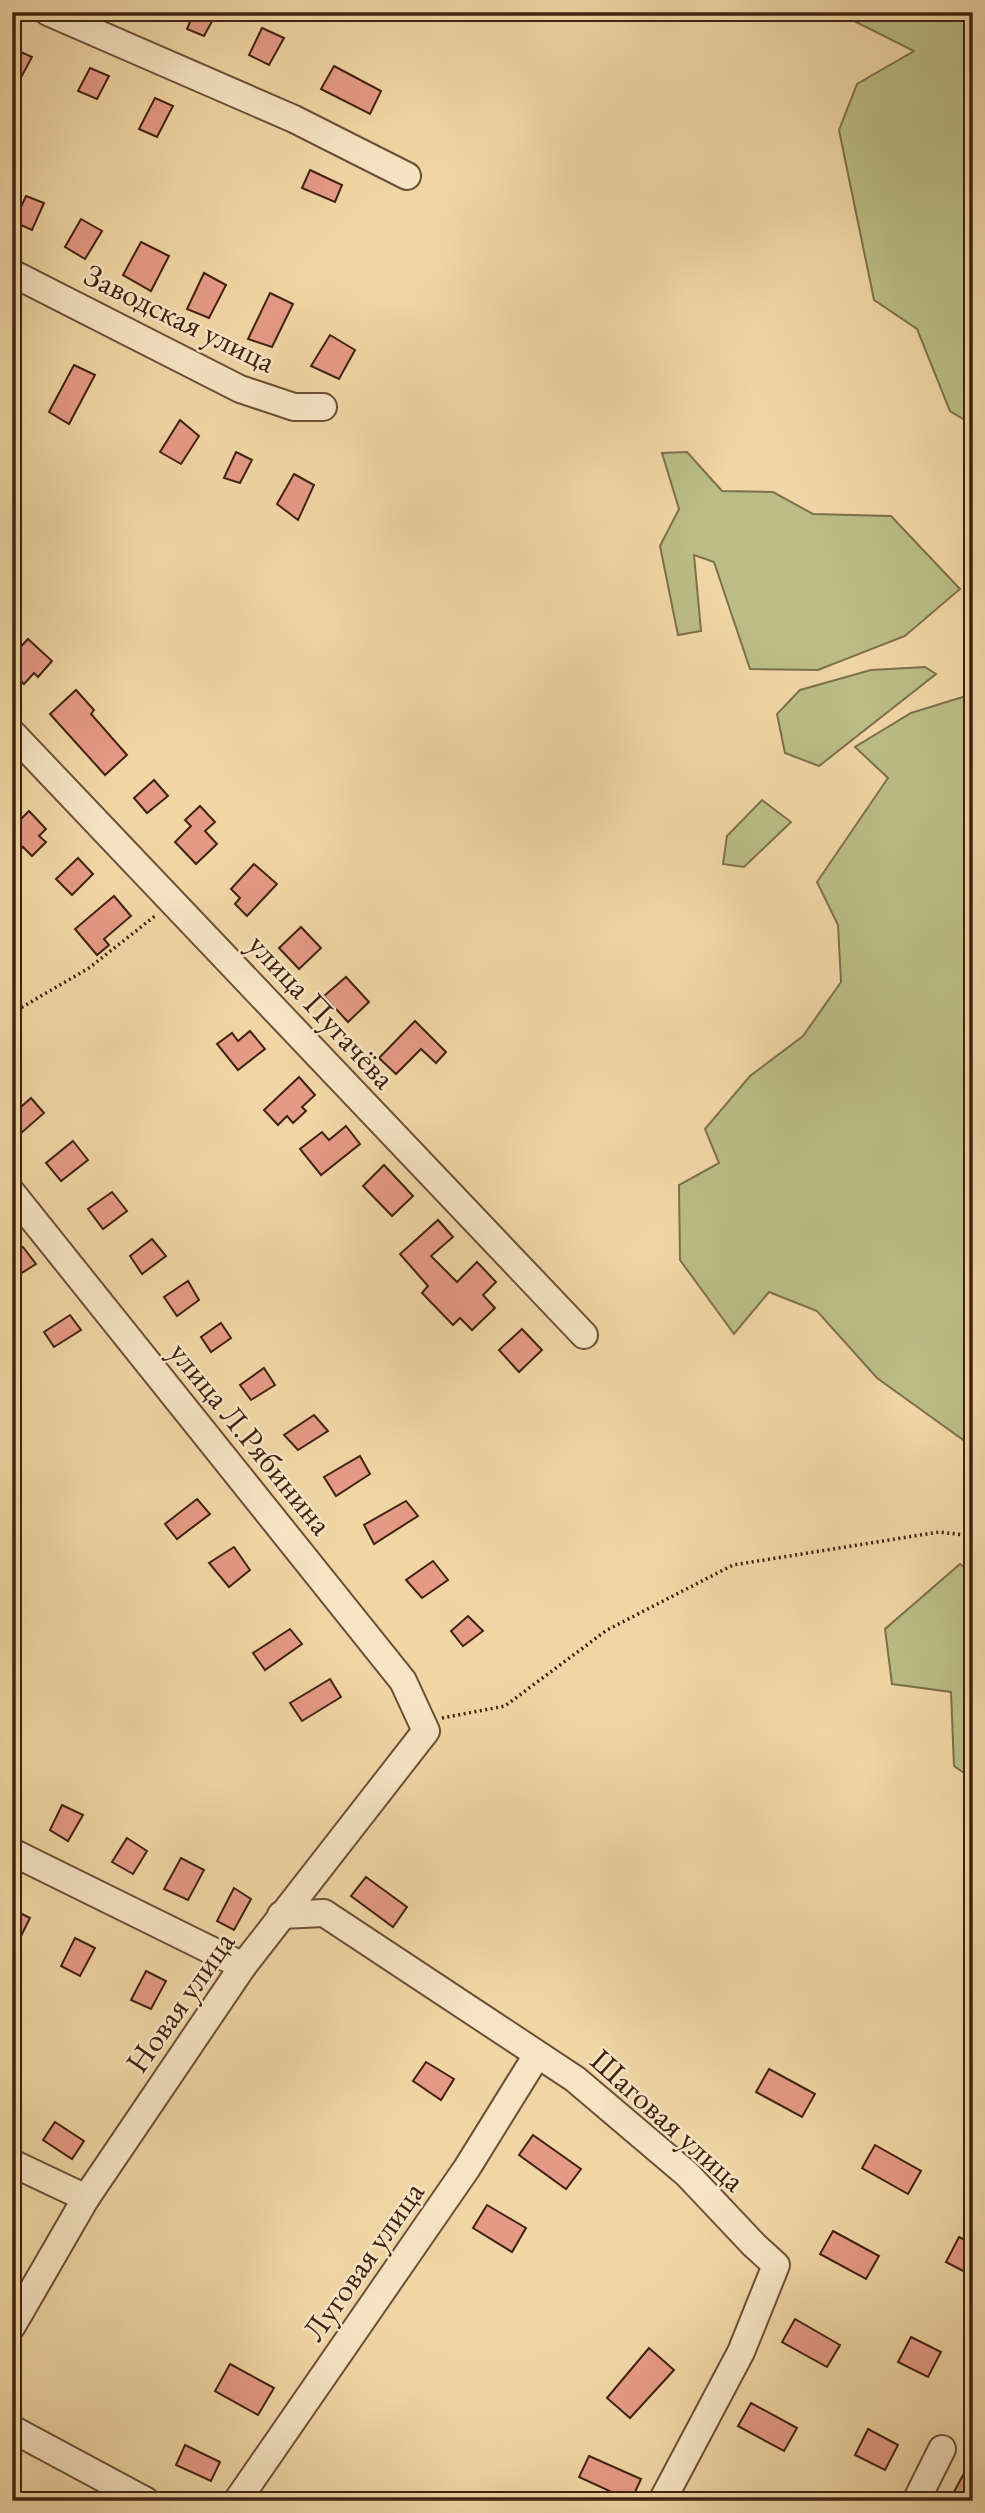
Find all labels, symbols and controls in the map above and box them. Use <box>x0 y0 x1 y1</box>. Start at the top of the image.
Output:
street label: Заводская улица <box>77 254 283 383</box>
street label: улица Пугачёва <box>239 924 405 1098</box>
street label: улица Л.Рябинина <box>160 1333 342 1544</box>
street label: Новая улица <box>116 1923 244 2081</box>
street label: Шаговая улица <box>582 2039 755 2201</box>
street label: Луговая улица <box>293 2173 434 2349</box>

